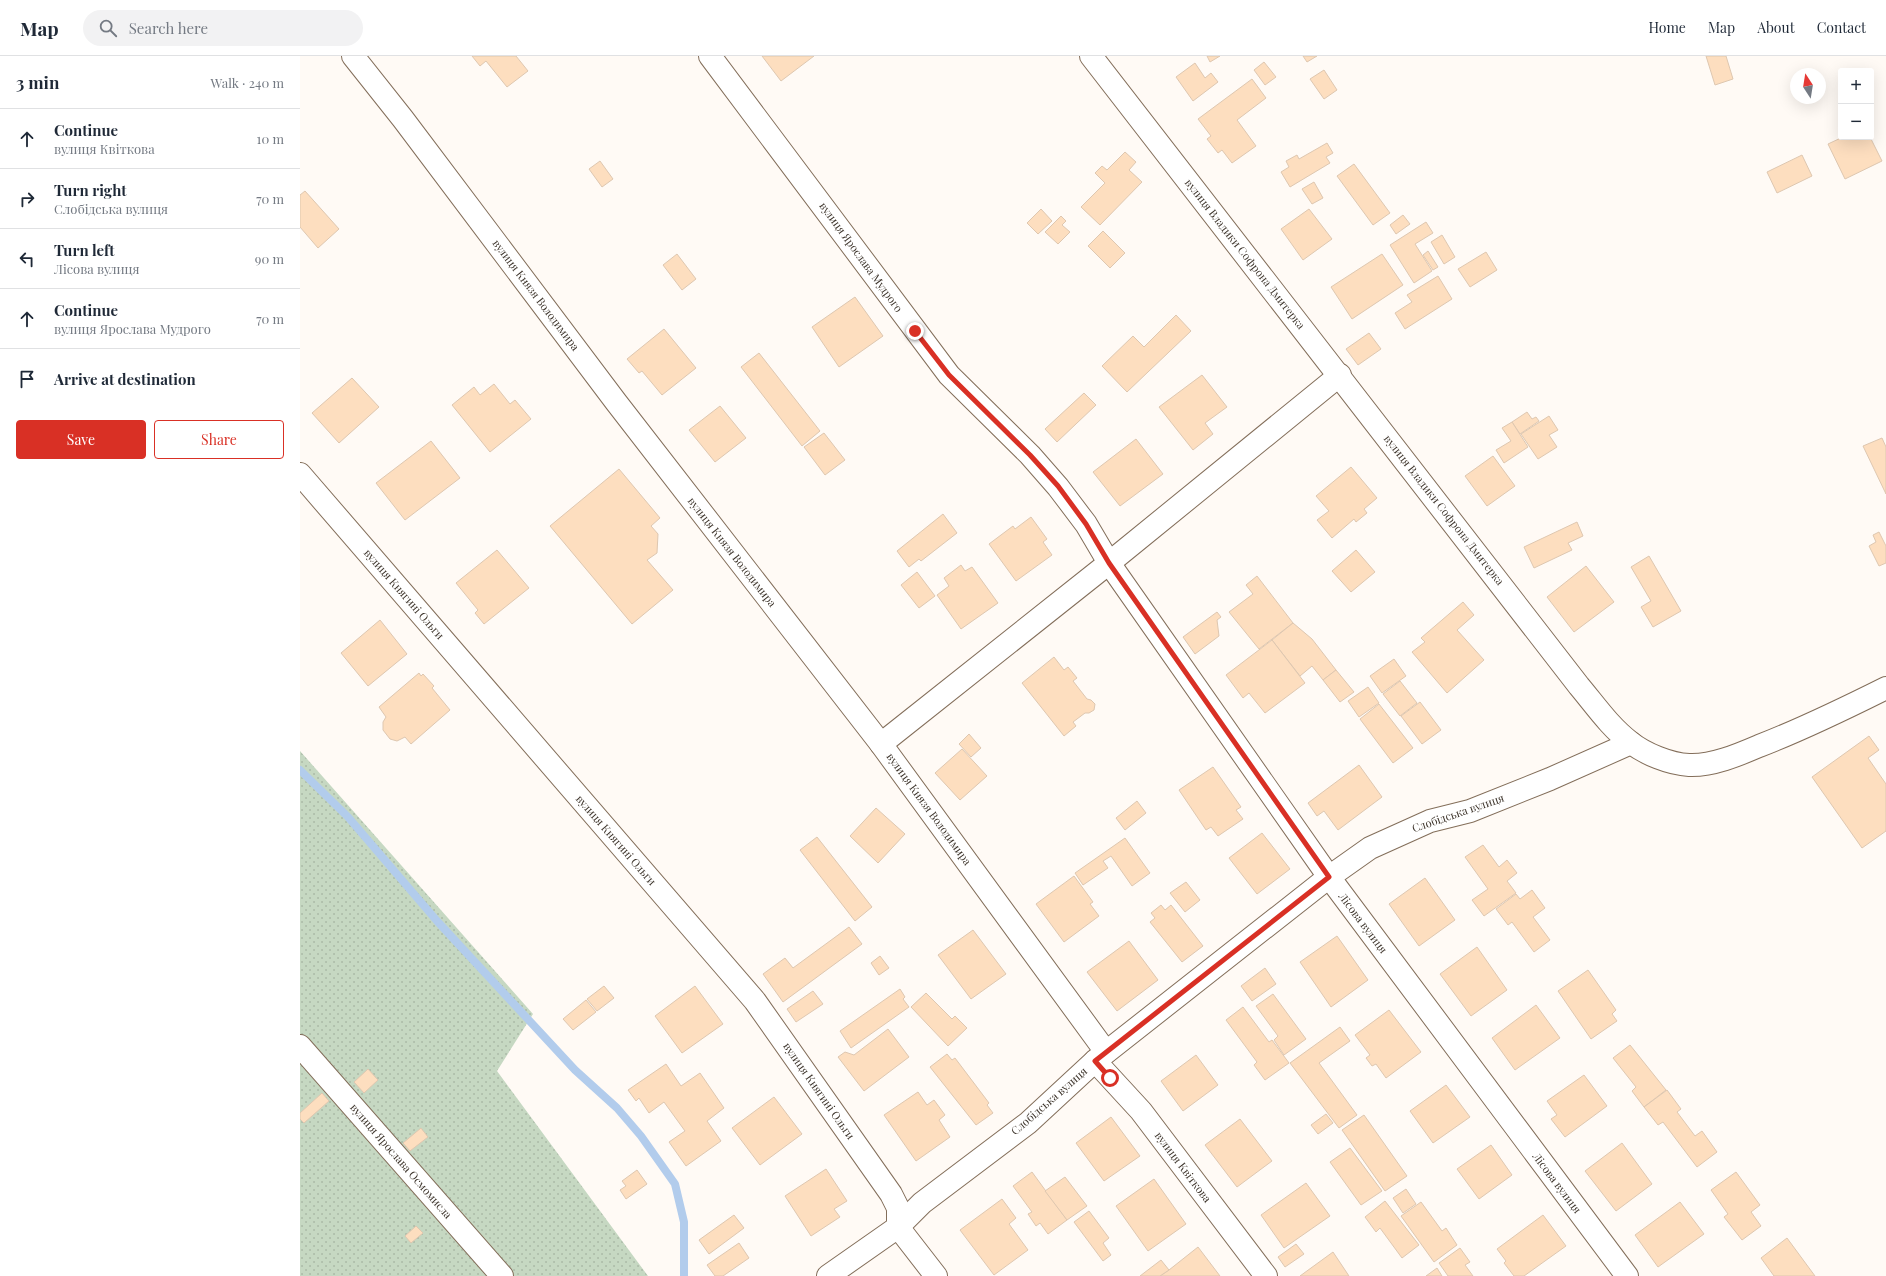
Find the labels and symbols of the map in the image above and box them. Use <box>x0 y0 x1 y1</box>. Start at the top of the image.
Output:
north arrow <box>1790 68 1826 104</box>
street label: вулиця Владики Софрона Дмитерка <box>1182 175 1309 332</box>
street label: вулиця Ярослава Мудрого <box>816 199 906 315</box>
street label: вулиця Князя Володимира <box>490 236 583 354</box>
route end <box>906 322 924 340</box>
street label: вулиця Владики Софрона Дмитерка <box>1381 431 1508 588</box>
street label: вулиця Князя Володимира <box>685 494 780 610</box>
street label: вулиця Княгині Ольги <box>361 545 448 642</box>
street label: вулиця Князя Володимира <box>884 749 976 868</box>
street label: Слобідська вулиця <box>1410 790 1506 835</box>
street label: вулиця Княгині Ольги <box>573 791 660 888</box>
street label: Лісова вулиця <box>1335 888 1391 956</box>
street label: вулиця Княгині Ольги <box>780 1039 859 1142</box>
street label: Слобідська вулиця <box>1007 1063 1090 1138</box>
route start <box>1101 1069 1119 1087</box>
street label: вулиця Ярослава Осмомисла <box>347 1100 456 1222</box>
street label: вулиця Квіткова <box>1152 1128 1215 1206</box>
street label: Лісова вулиця <box>1529 1148 1585 1216</box>

